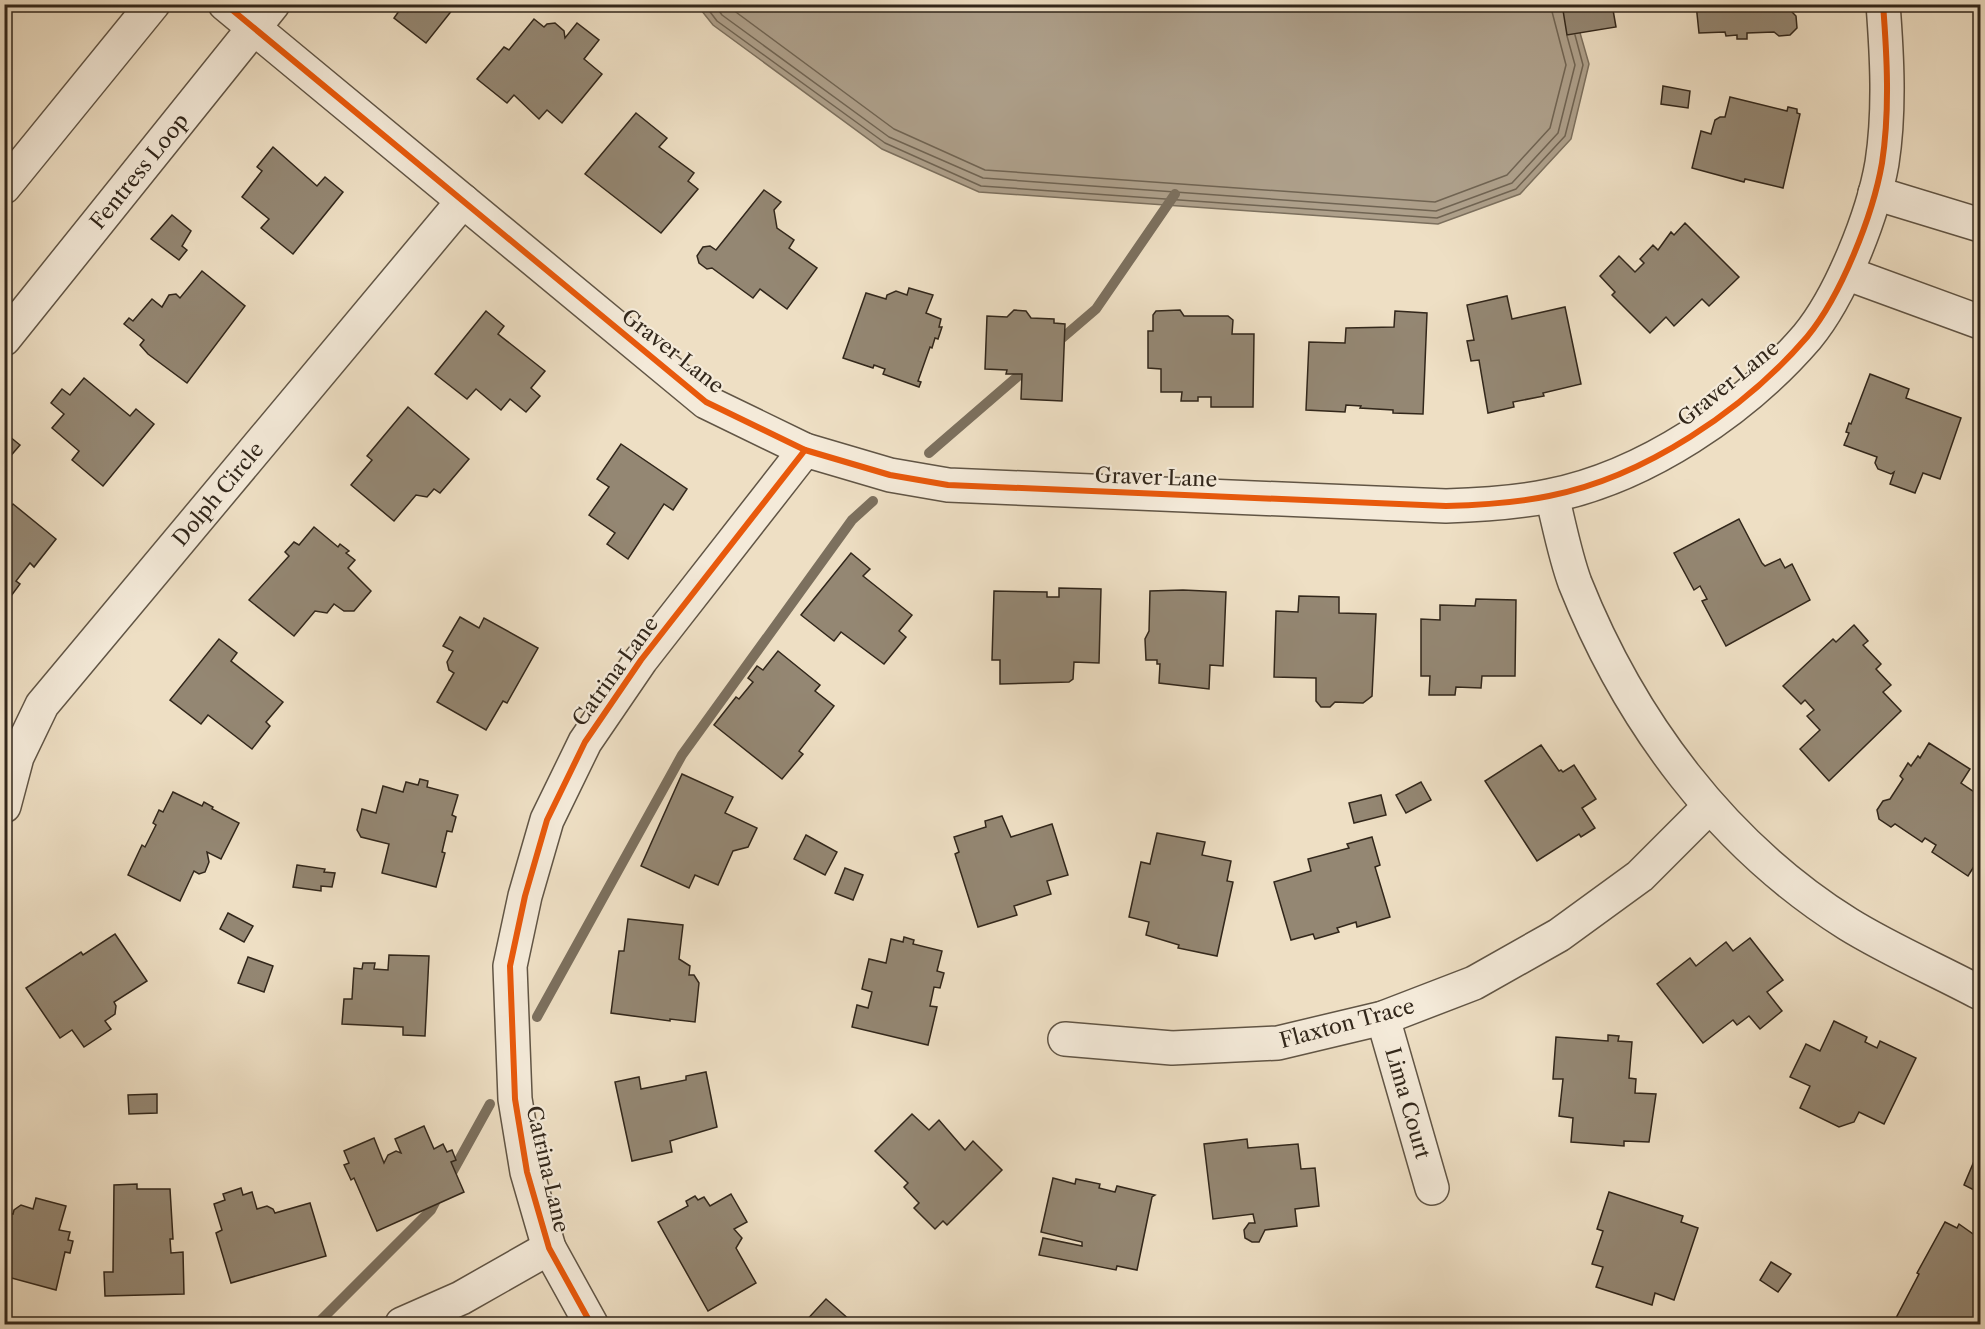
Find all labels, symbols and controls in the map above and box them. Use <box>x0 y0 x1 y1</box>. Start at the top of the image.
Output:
street label: Fentress Loop <box>85 108 193 234</box>
street label: Graver Lane <box>617 303 729 399</box>
street label: Graver Lane <box>1673 335 1783 431</box>
street label: Dolph Circle <box>167 437 269 551</box>
street label: Graver Lane <box>1094 462 1218 492</box>
street label: Catrina Lane <box>567 611 663 731</box>
street label: Flaxton Trace <box>1277 993 1417 1053</box>
street label: Lima Court <box>1380 1045 1436 1162</box>
street label: Catrina Lane <box>521 1103 575 1235</box>

